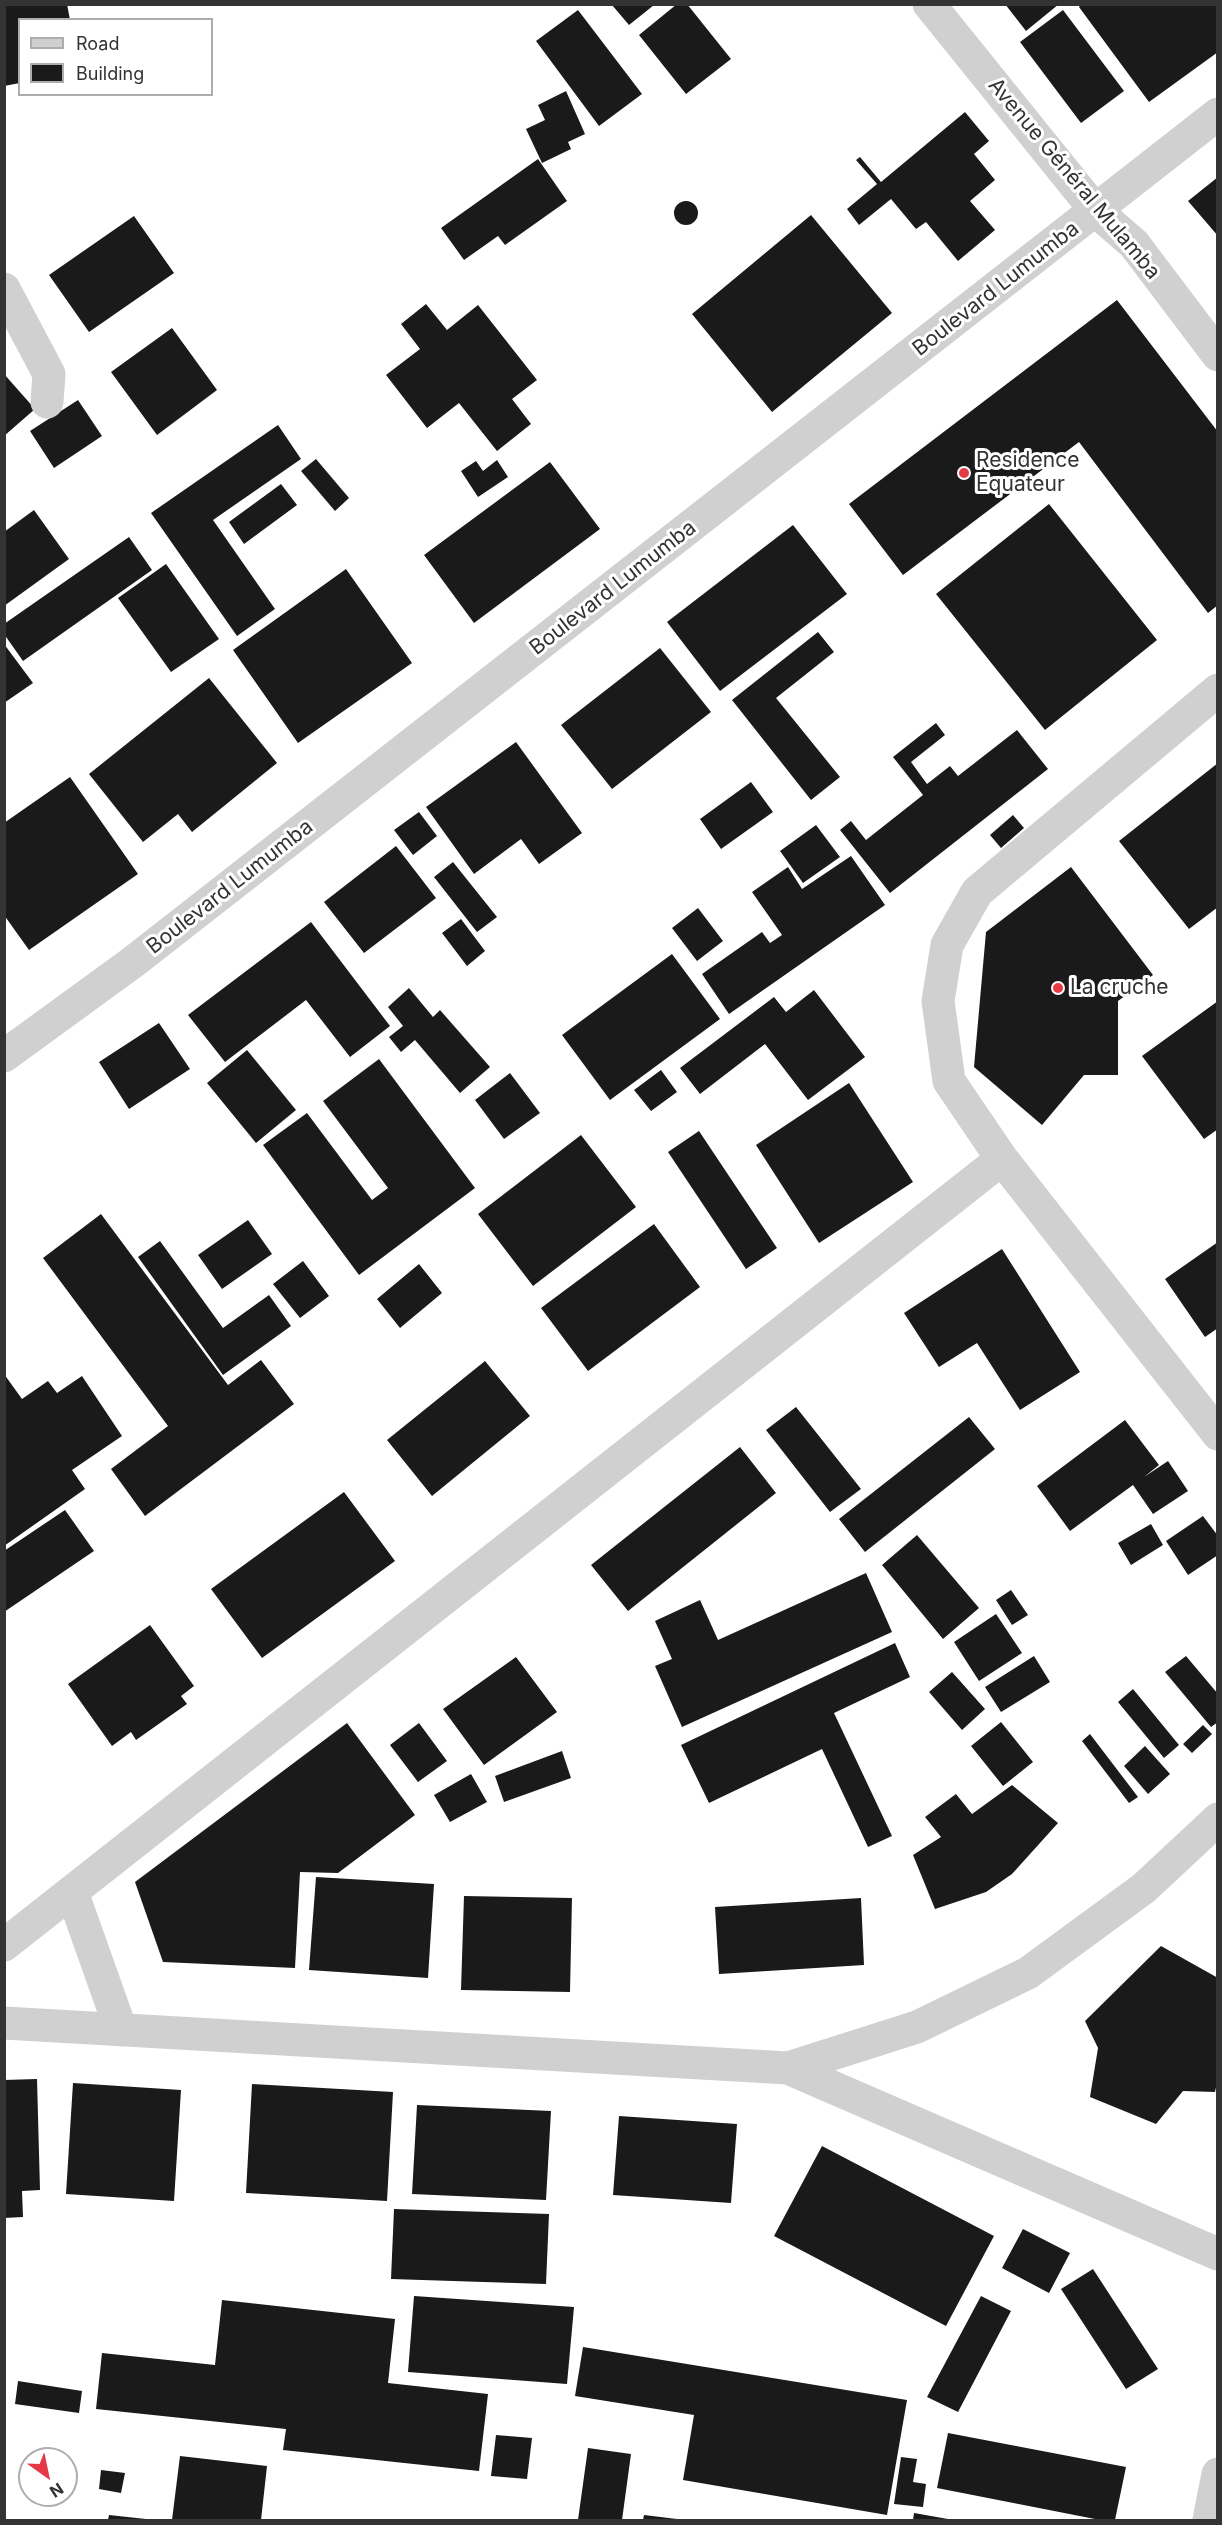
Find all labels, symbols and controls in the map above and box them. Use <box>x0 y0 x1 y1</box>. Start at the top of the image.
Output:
legend <box>18 18 213 96</box>
text: Road <box>76 33 119 54</box>
text: Building <box>76 63 144 84</box>
street label: Avenue Général Mulamba <box>983 73 1165 285</box>
street label: Boulevard Lumumba <box>908 216 1084 362</box>
place label: Residence Equateur <box>976 448 1079 498</box>
marker: Residence Equateur <box>957 466 971 480</box>
street label: Boulevard Lumumba <box>525 515 701 661</box>
street label: Boulevard Lumumba <box>142 814 318 960</box>
place label: La cruche <box>1070 975 1169 1001</box>
marker: La cruche <box>1051 981 1065 995</box>
north arrow <box>18 2447 78 2507</box>
text: N <box>46 2479 67 2502</box>

